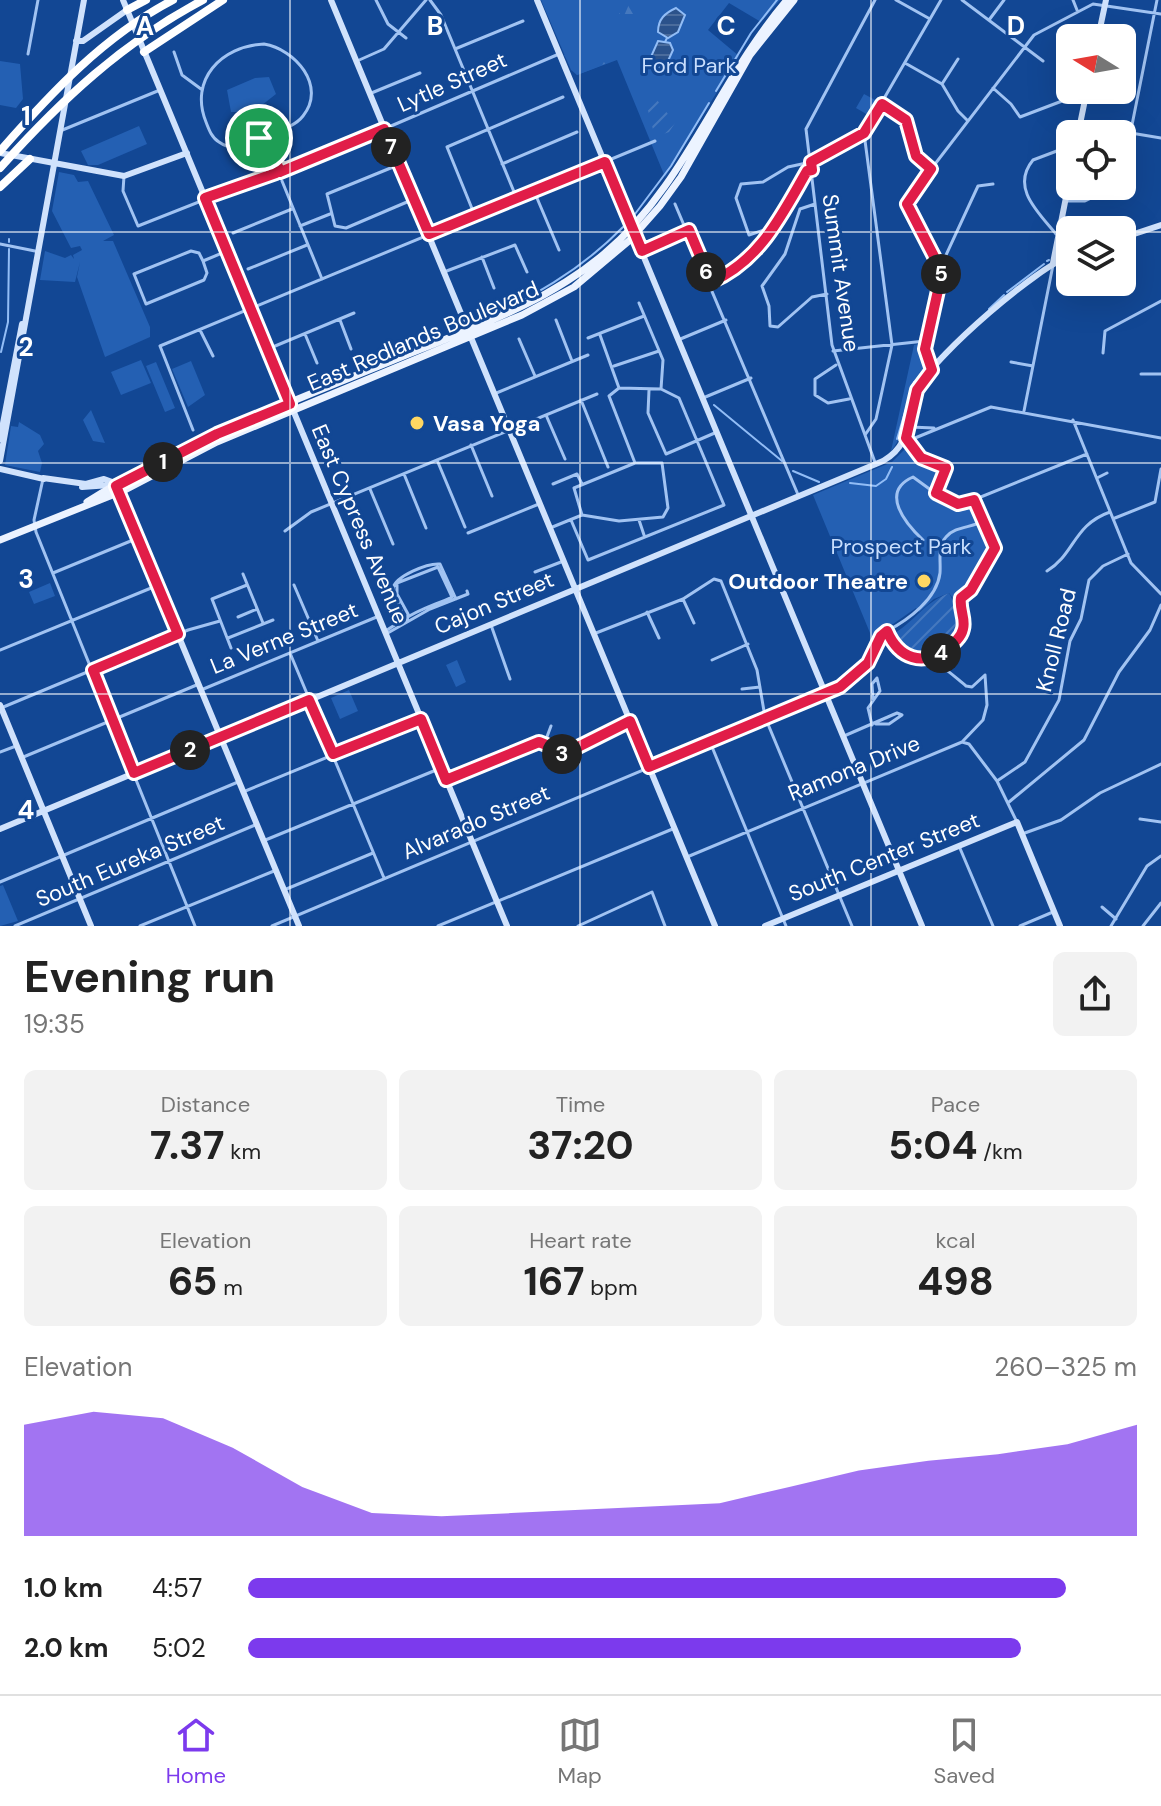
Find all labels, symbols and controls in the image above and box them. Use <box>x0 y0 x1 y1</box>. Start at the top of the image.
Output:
text: A <box>136 9 154 43</box>
text: B <box>427 9 443 43</box>
text: C <box>716 9 736 43</box>
text: D <box>1007 9 1025 43</box>
north arrow <box>1056 24 1136 104</box>
map controls <box>1056 24 1136 296</box>
street label: Lytle Street <box>393 45 511 119</box>
park label: Ford Park <box>641 51 737 80</box>
text: 1 <box>21 99 31 133</box>
pin <box>225 104 293 172</box>
icon: arrive <box>237 116 281 160</box>
button: locate <box>1056 120 1136 200</box>
pin: 7 <box>371 127 411 167</box>
text: 7 <box>385 132 397 161</box>
street label: Summit Avenue <box>816 192 866 354</box>
button: layers <box>1056 216 1136 296</box>
pin: 6 <box>686 252 726 292</box>
pin: 5 <box>921 254 961 294</box>
text: 6 <box>699 257 713 286</box>
text: 5 <box>934 259 948 288</box>
street label: East Redlands Boulevard <box>303 274 543 398</box>
text: 2 <box>18 330 34 364</box>
place label: Vasa Yoga <box>433 409 541 438</box>
marker: Vasa Yoga <box>408 414 426 432</box>
street label: East Cypress Avenue <box>305 420 415 628</box>
pin: 1 <box>143 442 183 482</box>
text: 1 <box>159 447 167 476</box>
park label: Prospect Park <box>830 532 972 561</box>
text: 3 <box>18 562 34 596</box>
street label: Cajon Street <box>430 565 558 641</box>
place label: Outdoor Theatre <box>728 567 908 596</box>
marker: Outdoor Theatre <box>915 572 933 590</box>
street label: Knoll Road <box>1029 585 1083 695</box>
street label: La Verne Street <box>206 595 362 681</box>
pin: 4 <box>921 633 961 673</box>
text: 4 <box>934 638 948 667</box>
street label: Ramona Drive <box>784 728 924 808</box>
pin: 2 <box>170 730 210 770</box>
pin: 3 <box>542 734 582 774</box>
text: 2 <box>184 735 196 764</box>
text: 3 <box>555 739 569 768</box>
street label: Alvarado Street <box>398 778 554 866</box>
text: 4 <box>18 793 34 827</box>
street label: South Center Street <box>784 805 984 909</box>
street label: South Eureka Street <box>31 808 229 914</box>
text: Evening run <box>24 948 275 1006</box>
button: share <box>1053 952 1137 1036</box>
text: 19:35 <box>24 1007 85 1041</box>
text: Distance <box>161 1090 250 1119</box>
text: Time <box>556 1090 605 1119</box>
text: Pace <box>931 1090 980 1119</box>
text: 7.37 <box>150 1119 224 1171</box>
text: 37:20 <box>527 1119 634 1171</box>
text: 5:04 <box>888 1119 978 1171</box>
text: km <box>224 1137 261 1166</box>
text: /km <box>978 1137 1023 1166</box>
text: Elevation <box>160 1226 251 1255</box>
text: Heart rate <box>529 1226 632 1255</box>
text: kcal <box>936 1226 975 1255</box>
text: 65 <box>168 1255 217 1307</box>
text: 167 <box>524 1255 584 1307</box>
text: 498 <box>917 1255 994 1307</box>
text: m <box>217 1273 243 1302</box>
text: bpm <box>584 1273 637 1302</box>
text: Elevation <box>24 1350 132 1384</box>
text: 260–325 m <box>994 1350 1137 1384</box>
text: 1.0 km <box>24 1571 103 1605</box>
text: 4:57 <box>152 1571 202 1605</box>
text: 2.0 km <box>24 1631 108 1665</box>
text: 5:02 <box>152 1631 206 1665</box>
tab: Home <box>166 1713 226 1790</box>
tab: Map <box>558 1713 602 1790</box>
tab: Saved <box>933 1713 995 1790</box>

